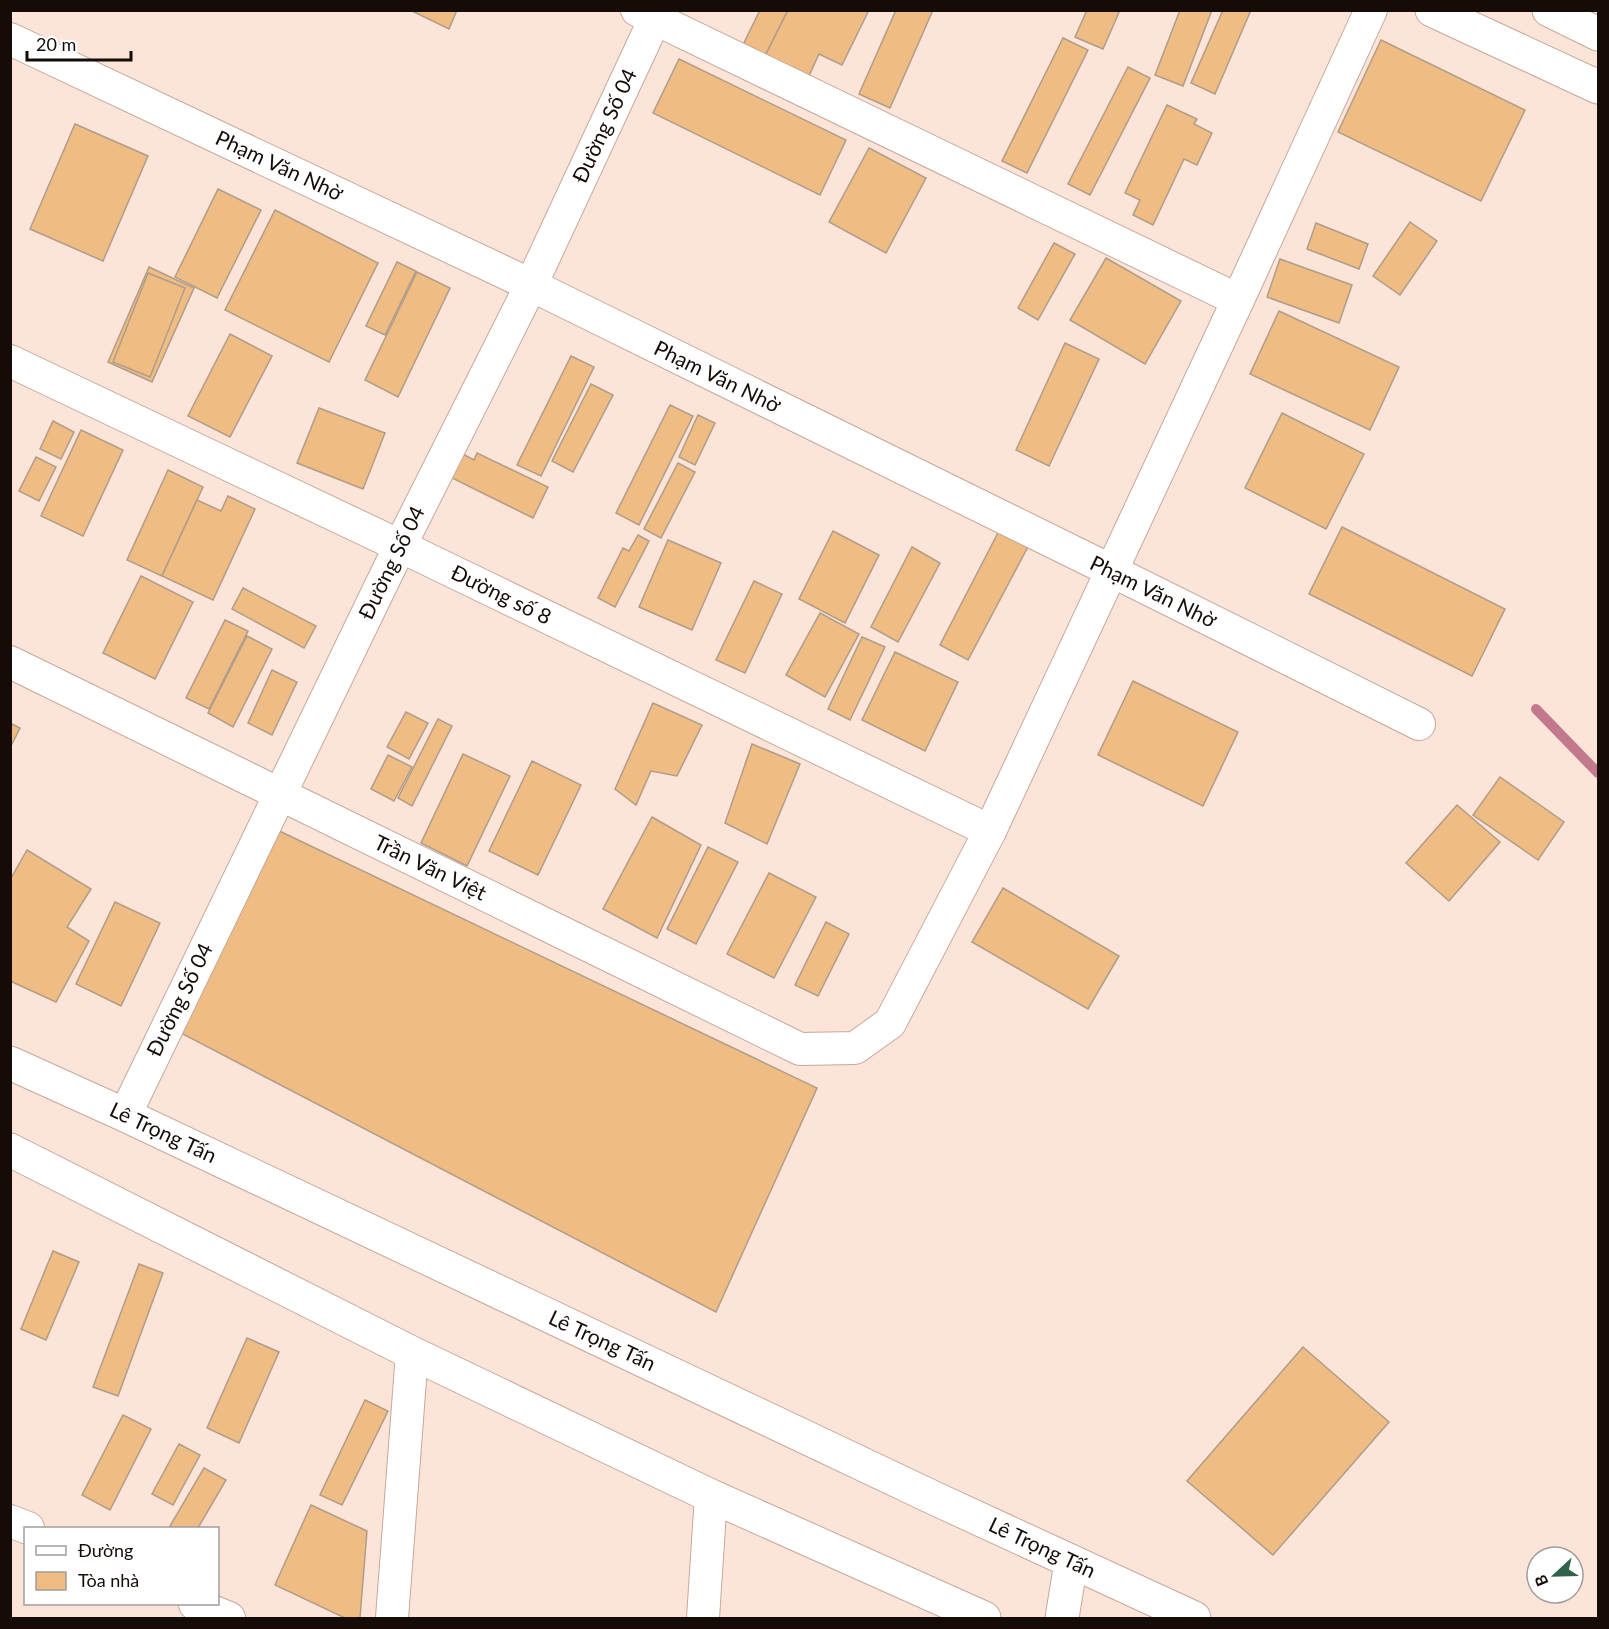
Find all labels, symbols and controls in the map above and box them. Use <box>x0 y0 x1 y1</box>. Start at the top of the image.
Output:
scale bar <box>27 24 130 62</box>
text: 20 m <box>36 33 76 55</box>
street label: Đường Số 04 <box>566 64 641 186</box>
street label: Phạm Văn Nhờ <box>212 124 348 205</box>
street label: Phạm Văn Nhờ <box>650 334 786 418</box>
street label: Đường Số 04 <box>352 502 429 623</box>
street label: Phạm Văn Nhờ <box>1086 549 1222 633</box>
street label: Đường số 8 <box>447 559 556 629</box>
street label: Trần Văn Việt <box>370 829 491 905</box>
street label: Đường Số 04 <box>140 939 217 1060</box>
street label: Lê Trọng Tấn <box>106 1096 221 1167</box>
street label: Lê Trọng Tấn <box>545 1304 660 1375</box>
street label: Lê Trọng Tấn <box>985 1511 1100 1582</box>
legend <box>24 1527 219 1605</box>
text: Đường <box>78 1539 133 1561</box>
north arrow <box>1525 1545 1585 1605</box>
text: Tòa nhà <box>78 1569 139 1591</box>
text: B <box>1530 1572 1551 1589</box>

